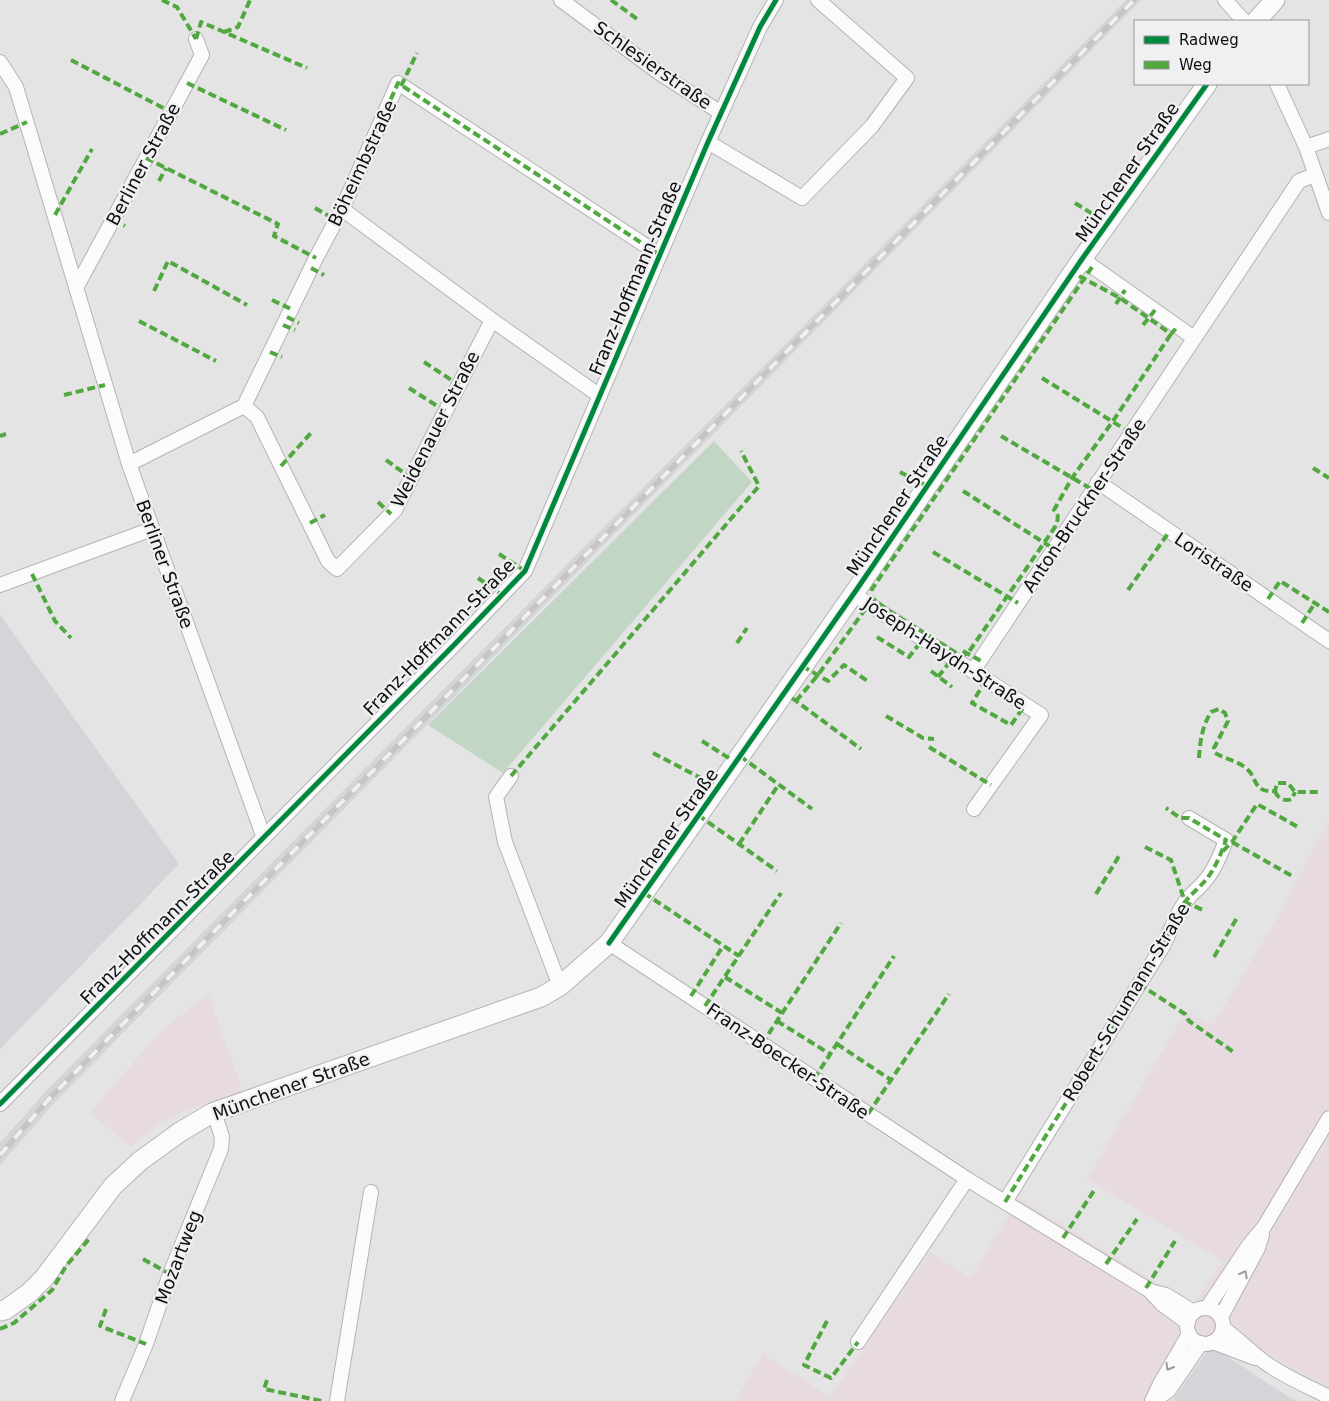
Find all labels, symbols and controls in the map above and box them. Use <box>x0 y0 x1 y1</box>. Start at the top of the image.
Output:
street label: Schlesierstraße <box>590 17 716 113</box>
legend <box>1134 20 1309 85</box>
text: Radweg <box>1179 31 1239 49</box>
text: Weg <box>1179 56 1212 74</box>
street label: Böheimbstraße <box>324 96 400 230</box>
street label: Münchener Straße <box>1071 98 1183 246</box>
street label: Berliner Straße <box>102 99 184 229</box>
street label: Franz-Hoffmann-Straße <box>585 178 685 378</box>
street label: Weidenauer Straße <box>386 347 484 511</box>
street label: Anton-Bruckner-Straße <box>1018 414 1150 596</box>
street label: Münchener Straße <box>842 430 952 580</box>
street label: Berliner Straße <box>132 497 198 631</box>
street label: Loristraße <box>1171 528 1257 596</box>
street label: Franz-Hoffmann-Straße <box>359 555 519 719</box>
street label: Joseph-Haydn-Straße <box>859 592 1030 714</box>
street label: Münchener Straße <box>610 764 722 912</box>
street label: Franz-Hoffmann-Straße <box>76 846 238 1008</box>
street label: Robert-Schumann-Straße <box>1058 899 1194 1105</box>
street label: Franz-Boecker-Straße <box>703 999 873 1123</box>
street label: Münchener Straße <box>210 1048 372 1124</box>
street label: Mozartweg <box>151 1207 205 1307</box>
one-way arrow <box>1238 1271 1248 1280</box>
one-way arrow <box>1166 1361 1176 1370</box>

